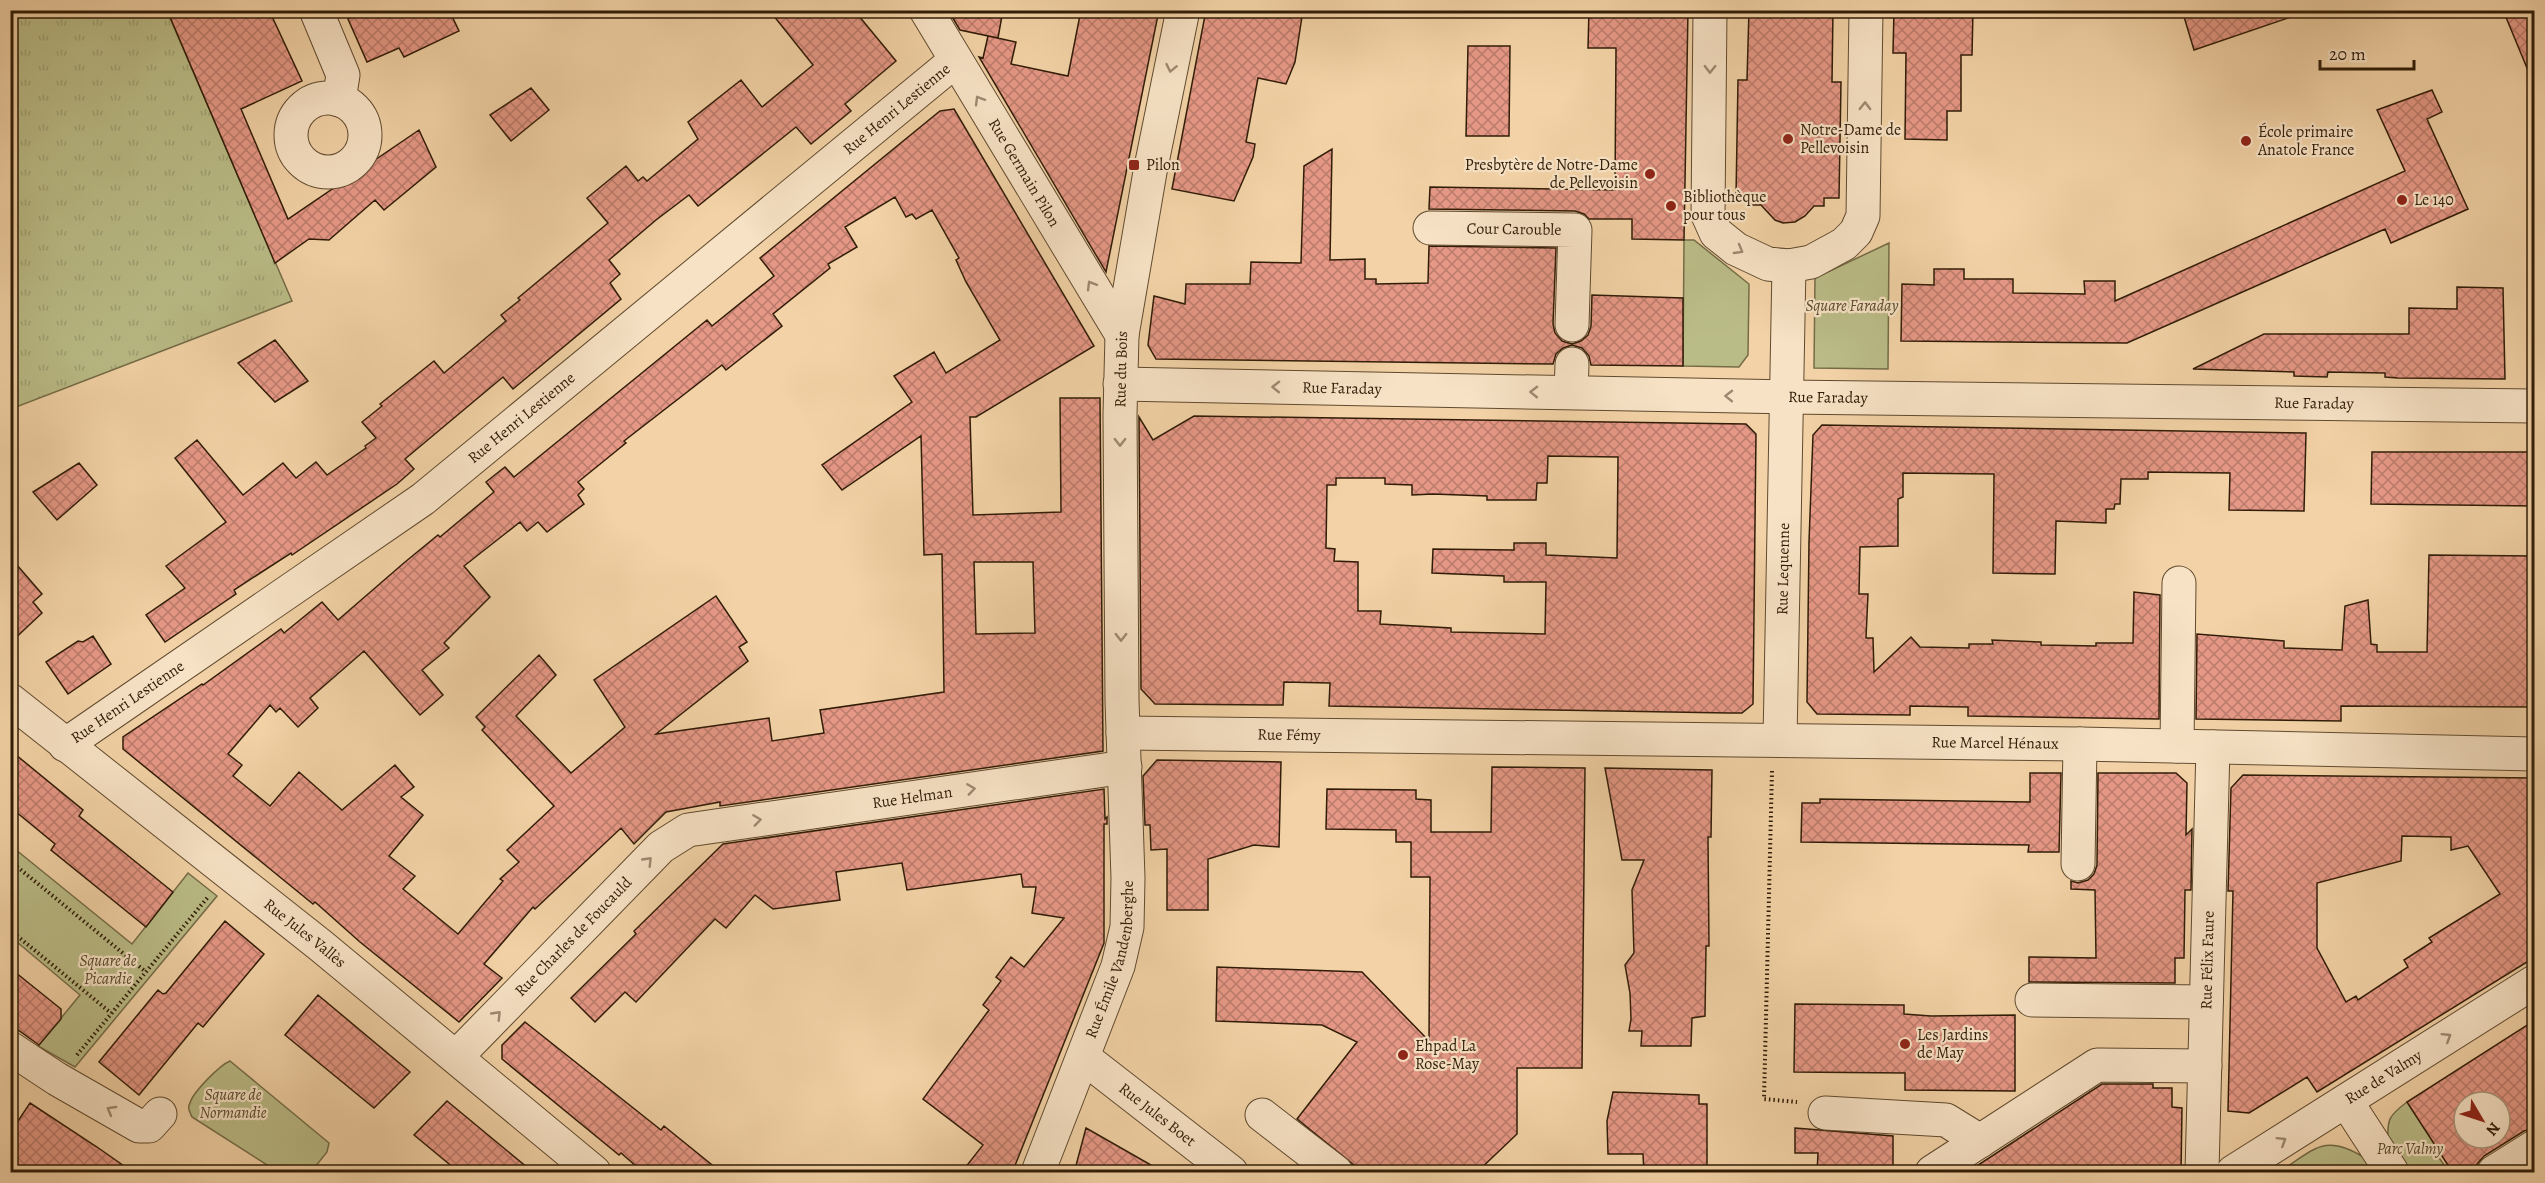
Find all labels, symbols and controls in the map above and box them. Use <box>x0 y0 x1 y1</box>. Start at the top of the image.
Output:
scale bar <box>2320 33 2414 71</box>
text: 20 m <box>2329 42 2366 66</box>
street label: Rue Henri Lestienne <box>838 58 955 160</box>
one-way arrow <box>1165 63 1178 73</box>
one-way arrow <box>1704 64 1716 73</box>
one-way arrow <box>975 96 987 106</box>
one-way arrow <box>1859 101 1871 110</box>
street label: Rue Germain Pilon <box>983 114 1065 231</box>
place label: Notre-Dame de Pellevoisin <box>1800 119 1901 159</box>
place label: École primaire Anatole France <box>2257 121 2355 161</box>
marker: Notre-Dame de Pellevoisin <box>1781 132 1795 146</box>
marker: École primaire Anatole France <box>2239 134 2253 148</box>
place label: Pilon <box>1146 154 1180 176</box>
place label: Presbytère de Notre-Dame de Pellevoisin <box>1465 154 1638 194</box>
marker: Pilon <box>1127 158 1141 172</box>
marker: Presbytère de Notre-Dame de Pellevoisin <box>1643 167 1657 181</box>
place label: Bibliothèque pour tous <box>1683 186 1767 226</box>
place label: Le 140 <box>2414 189 2454 211</box>
marker: Le 140 <box>2395 193 2409 207</box>
marker: Bibliothèque pour tous <box>1664 199 1678 213</box>
street label: Cour Carouble <box>1466 218 1562 241</box>
one-way arrow <box>1733 243 1743 254</box>
one-way arrow <box>1087 281 1099 291</box>
park label: Square Faraday <box>1805 295 1899 317</box>
street label: Rue du Bois <box>1109 329 1134 408</box>
street label: Rue Henri Lestienne <box>463 367 580 469</box>
street label: Rue Faraday <box>1302 377 1383 400</box>
one-way arrow <box>1271 381 1280 393</box>
one-way arrow <box>1529 386 1538 398</box>
street label: Rue Faraday <box>1788 386 1869 409</box>
one-way arrow <box>1724 390 1733 402</box>
street label: Rue Faraday <box>2274 392 2355 415</box>
one-way arrow <box>1114 438 1126 447</box>
street label: Rue Lequenne <box>1771 523 1795 615</box>
one-way arrow <box>1115 633 1127 642</box>
street label: Rue Henri Lestienne <box>66 655 189 749</box>
street label: Rue Fémy <box>1257 724 1322 746</box>
street label: Rue Marcel Hénaux <box>1931 731 2059 755</box>
street label: Rue Helman <box>871 781 954 814</box>
one-way arrow <box>966 784 975 796</box>
one-way arrow <box>752 814 761 826</box>
one-way arrow <box>640 857 651 868</box>
street label: Rue Charles de Foucauld <box>510 872 637 1002</box>
street label: Rue Émile Vandenberghe <box>1080 880 1139 1042</box>
street label: Rue Jules Vallès <box>259 894 351 973</box>
street label: Rue Félix Faure <box>2195 910 2220 1010</box>
park label: Square de Picardie <box>79 950 137 990</box>
one-way arrow <box>489 1012 500 1023</box>
place label: Les Jardins de May <box>1917 1024 1988 1064</box>
one-way arrow <box>2441 1033 2451 1045</box>
place label: Ehpad La Rose-May <box>1415 1035 1480 1075</box>
marker: Les Jardins de May <box>1898 1037 1912 1051</box>
street label: Rue de Valmy <box>2341 1044 2427 1110</box>
marker: Ehpad La Rose-May <box>1396 1048 1410 1062</box>
street label: Rue Jules Boet <box>1114 1078 1200 1152</box>
park label: Square de Normandie <box>199 1084 267 1124</box>
north arrow <box>2452 1090 2512 1150</box>
one-way arrow <box>107 1106 117 1117</box>
text: N <box>2480 1117 2505 1141</box>
one-way arrow <box>2276 1137 2286 1149</box>
park label: Parc Valmy <box>2377 1138 2443 1160</box>

